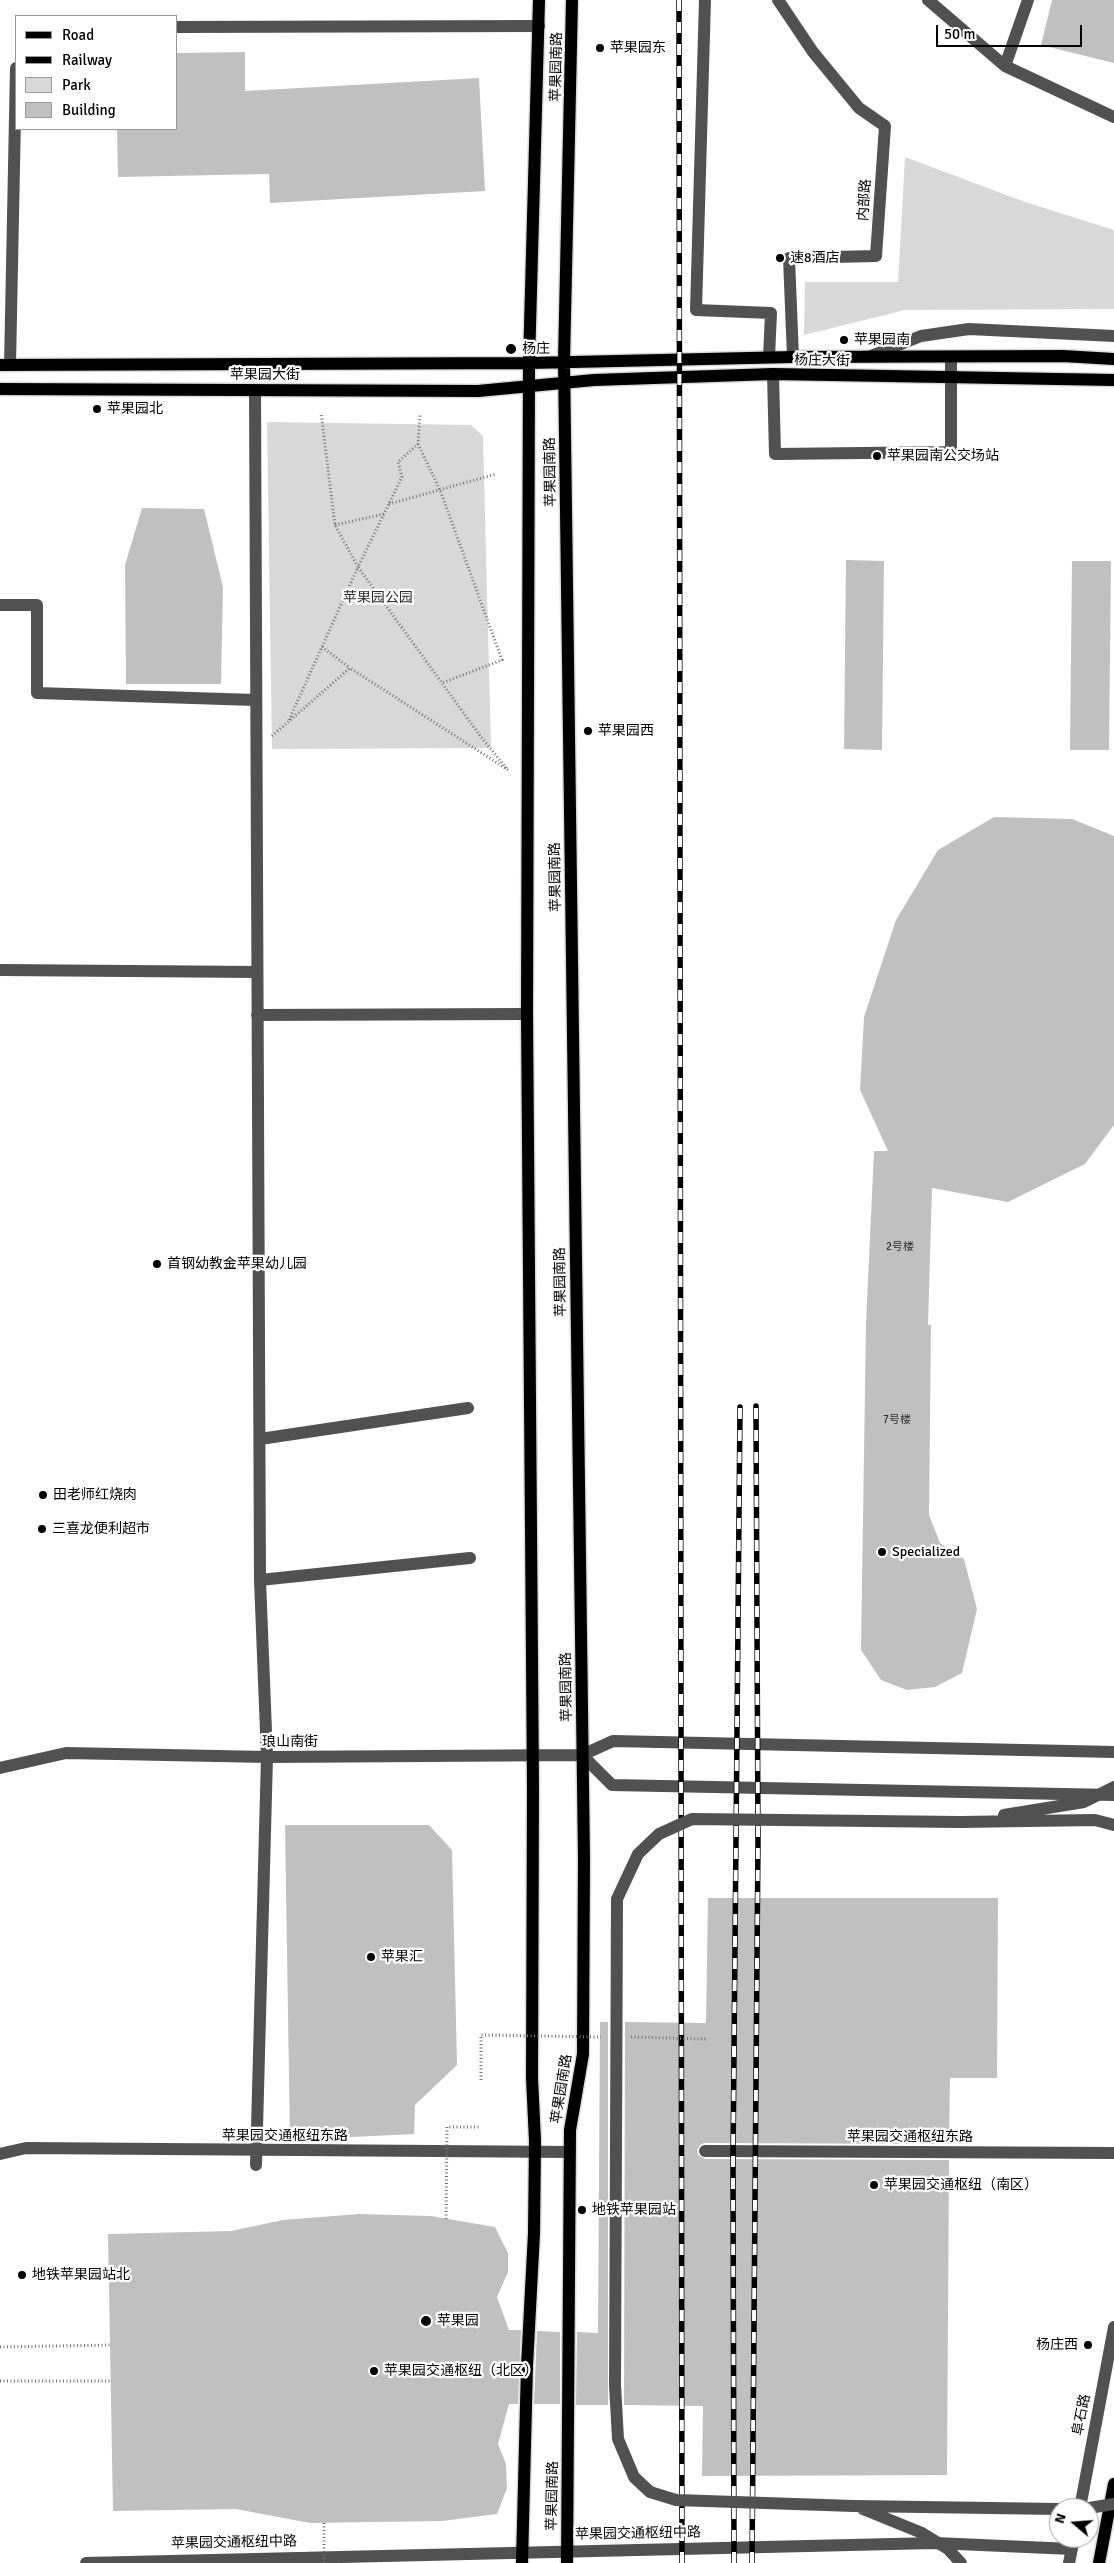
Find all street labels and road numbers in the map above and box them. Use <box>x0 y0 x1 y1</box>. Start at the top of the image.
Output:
street label: 苹果园南路 <box>548 32 566 102</box>
street label: 内部路 <box>855 178 875 222</box>
street label: 杨庄大街 <box>794 352 850 370</box>
street label: 苹果园大街 <box>230 367 300 383</box>
street label: 苹果园南路 <box>542 437 560 507</box>
street label: 苹果园南路 <box>547 842 565 912</box>
street label: 苹果园南路 <box>552 1247 570 1317</box>
street label: 苹果园南路 <box>558 1652 576 1722</box>
street label: 琅山南街 <box>262 1734 318 1750</box>
street label: 苹果园南路 <box>548 2053 576 2125</box>
street label: 苹果园交通枢纽东路 <box>222 2128 348 2144</box>
street label: 苹果园交通枢纽东路 <box>847 2129 973 2145</box>
street label: 阜石路 <box>1070 2393 1094 2437</box>
street label: 苹果园南路 <box>544 2461 562 2531</box>
street label: 苹果园交通枢纽中路 <box>575 2525 701 2543</box>
street label: 苹果园交通枢纽中路 <box>171 2534 297 2552</box>

